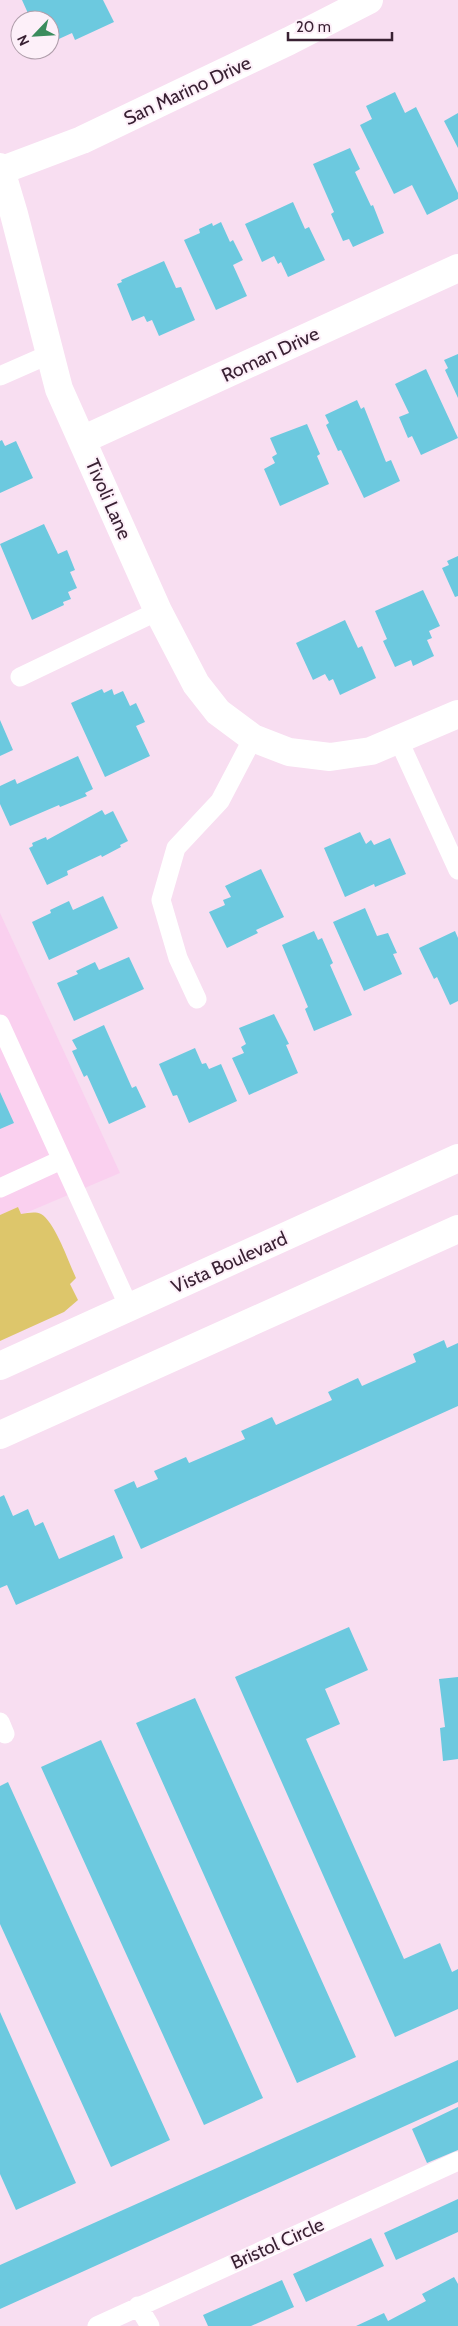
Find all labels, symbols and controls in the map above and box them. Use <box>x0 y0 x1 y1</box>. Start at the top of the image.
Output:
north arrow <box>10 10 60 60</box>
scale bar <box>288 10 392 42</box>
text: 20 m <box>296 18 331 36</box>
text: N <box>13 32 33 49</box>
street label: San Marino Drive <box>120 51 255 130</box>
street label: Roman Drive <box>218 322 323 387</box>
street label: Tivoli Lane <box>81 456 137 543</box>
street label: Vista Boulevard <box>168 1227 291 1298</box>
street label: Bristol Circle <box>227 2213 328 2274</box>

